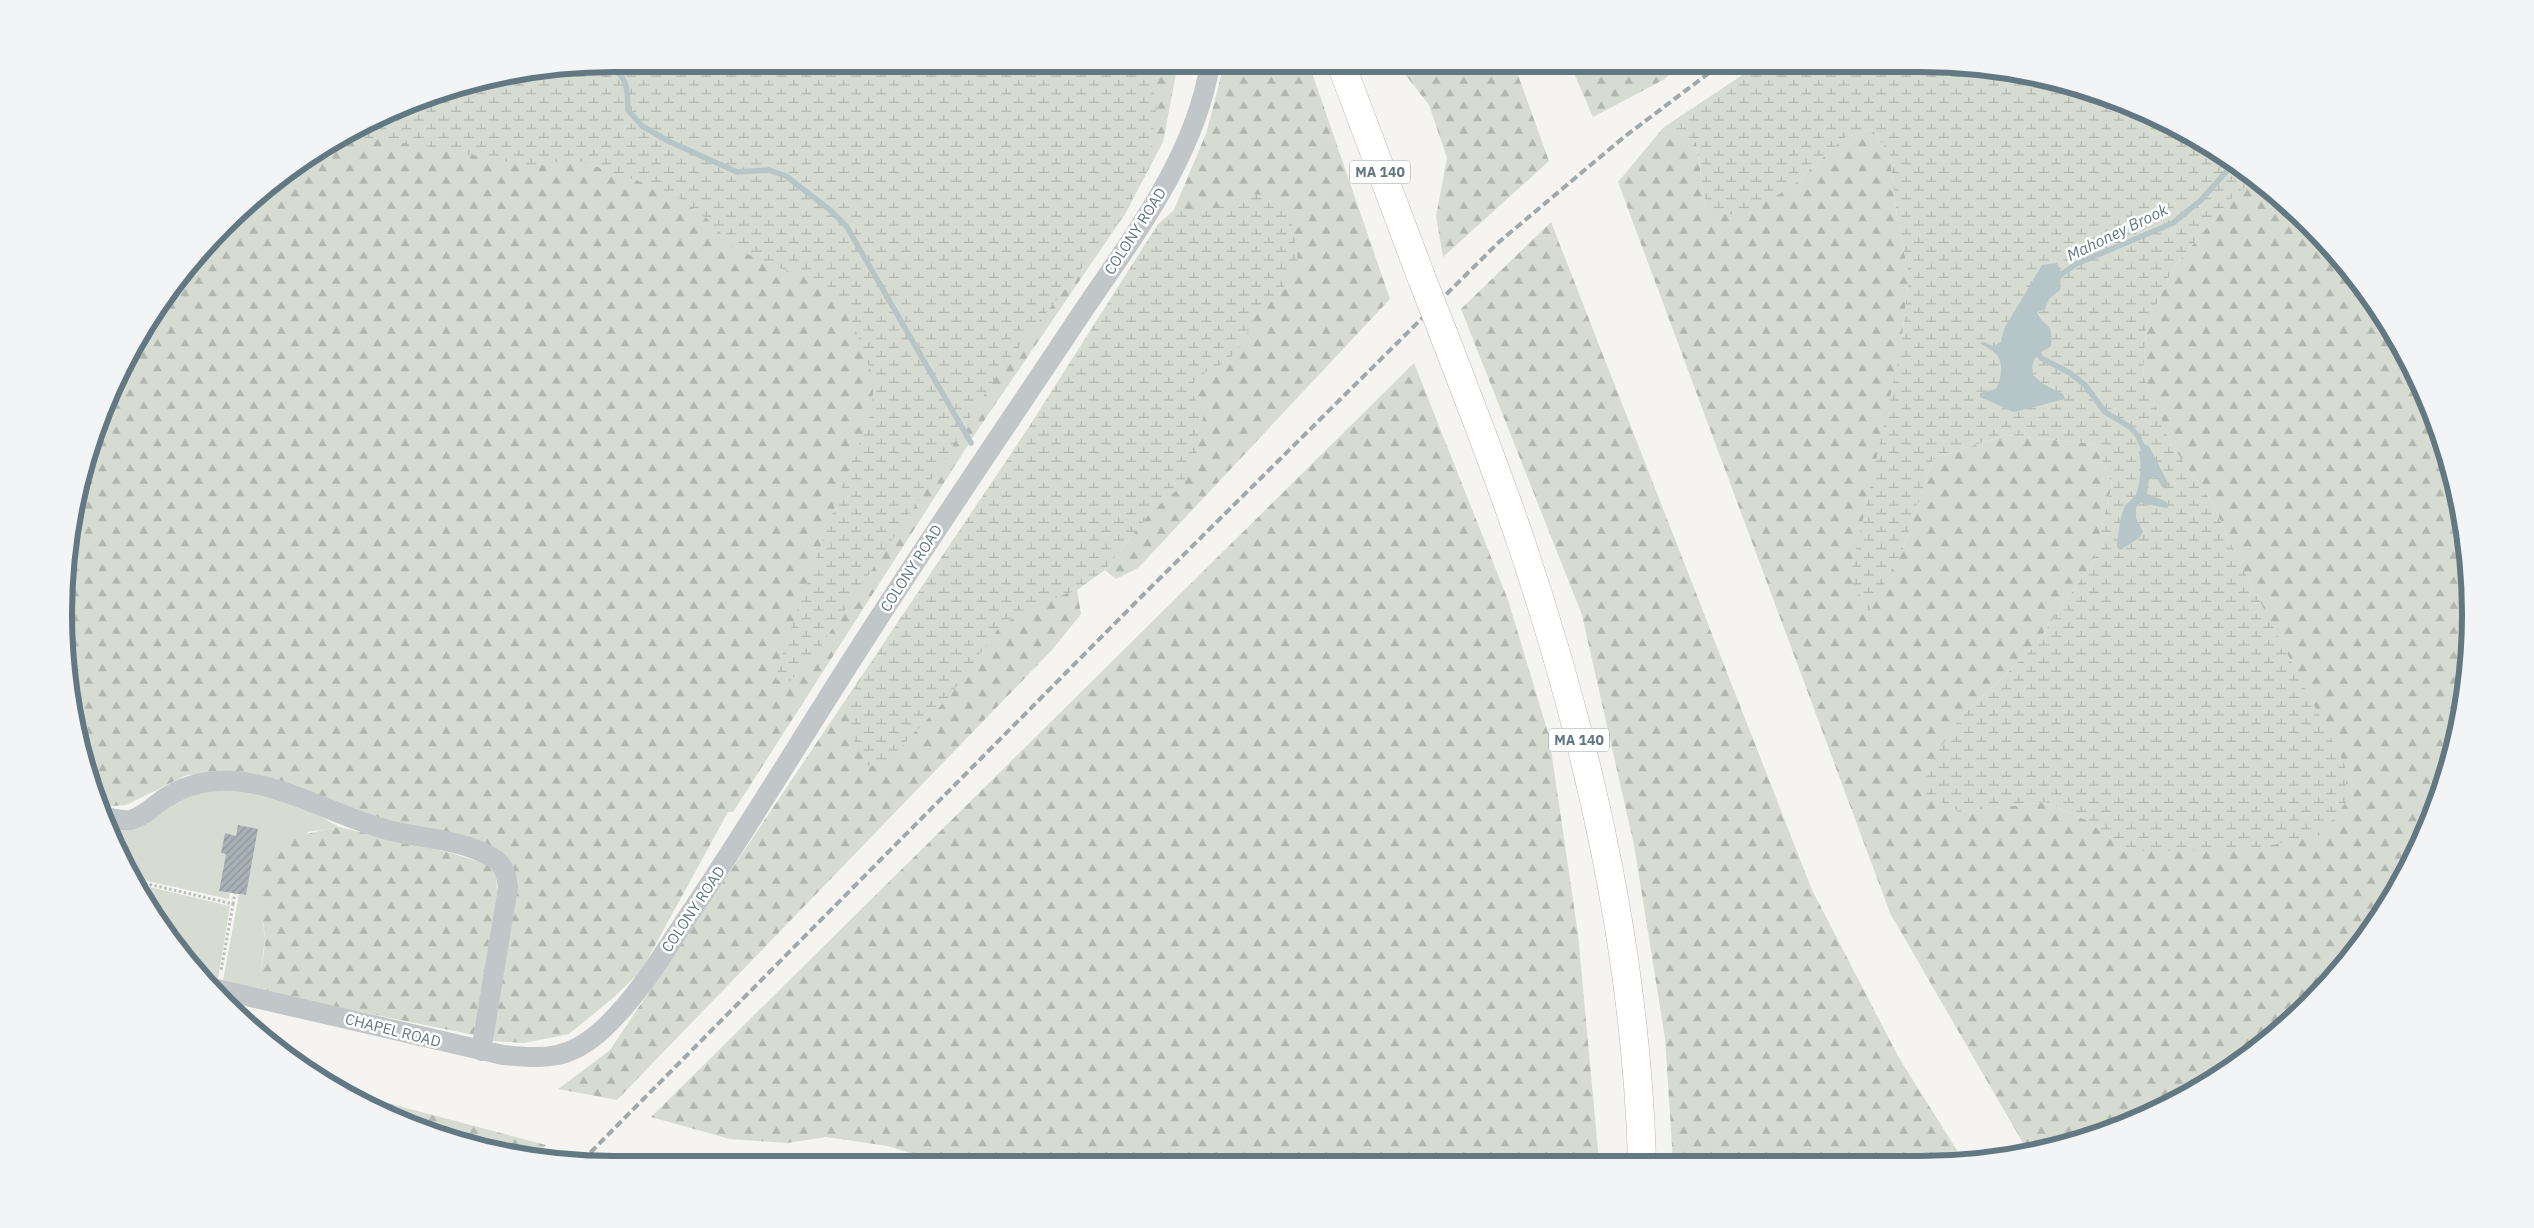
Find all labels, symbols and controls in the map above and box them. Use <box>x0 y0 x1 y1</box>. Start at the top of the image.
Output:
road number: MA 140 <box>1350 160 1410 183</box>
street label: COLONY ROAD <box>1100 184 1170 278</box>
water label: Mahoney Brook <box>2063 199 2171 265</box>
street label: COLONY ROAD <box>876 521 946 615</box>
road number: MA 140 <box>1549 728 1609 752</box>
street label: COLONY ROAD <box>657 862 729 956</box>
street label: CHAPEL ROAD <box>343 1009 443 1051</box>

